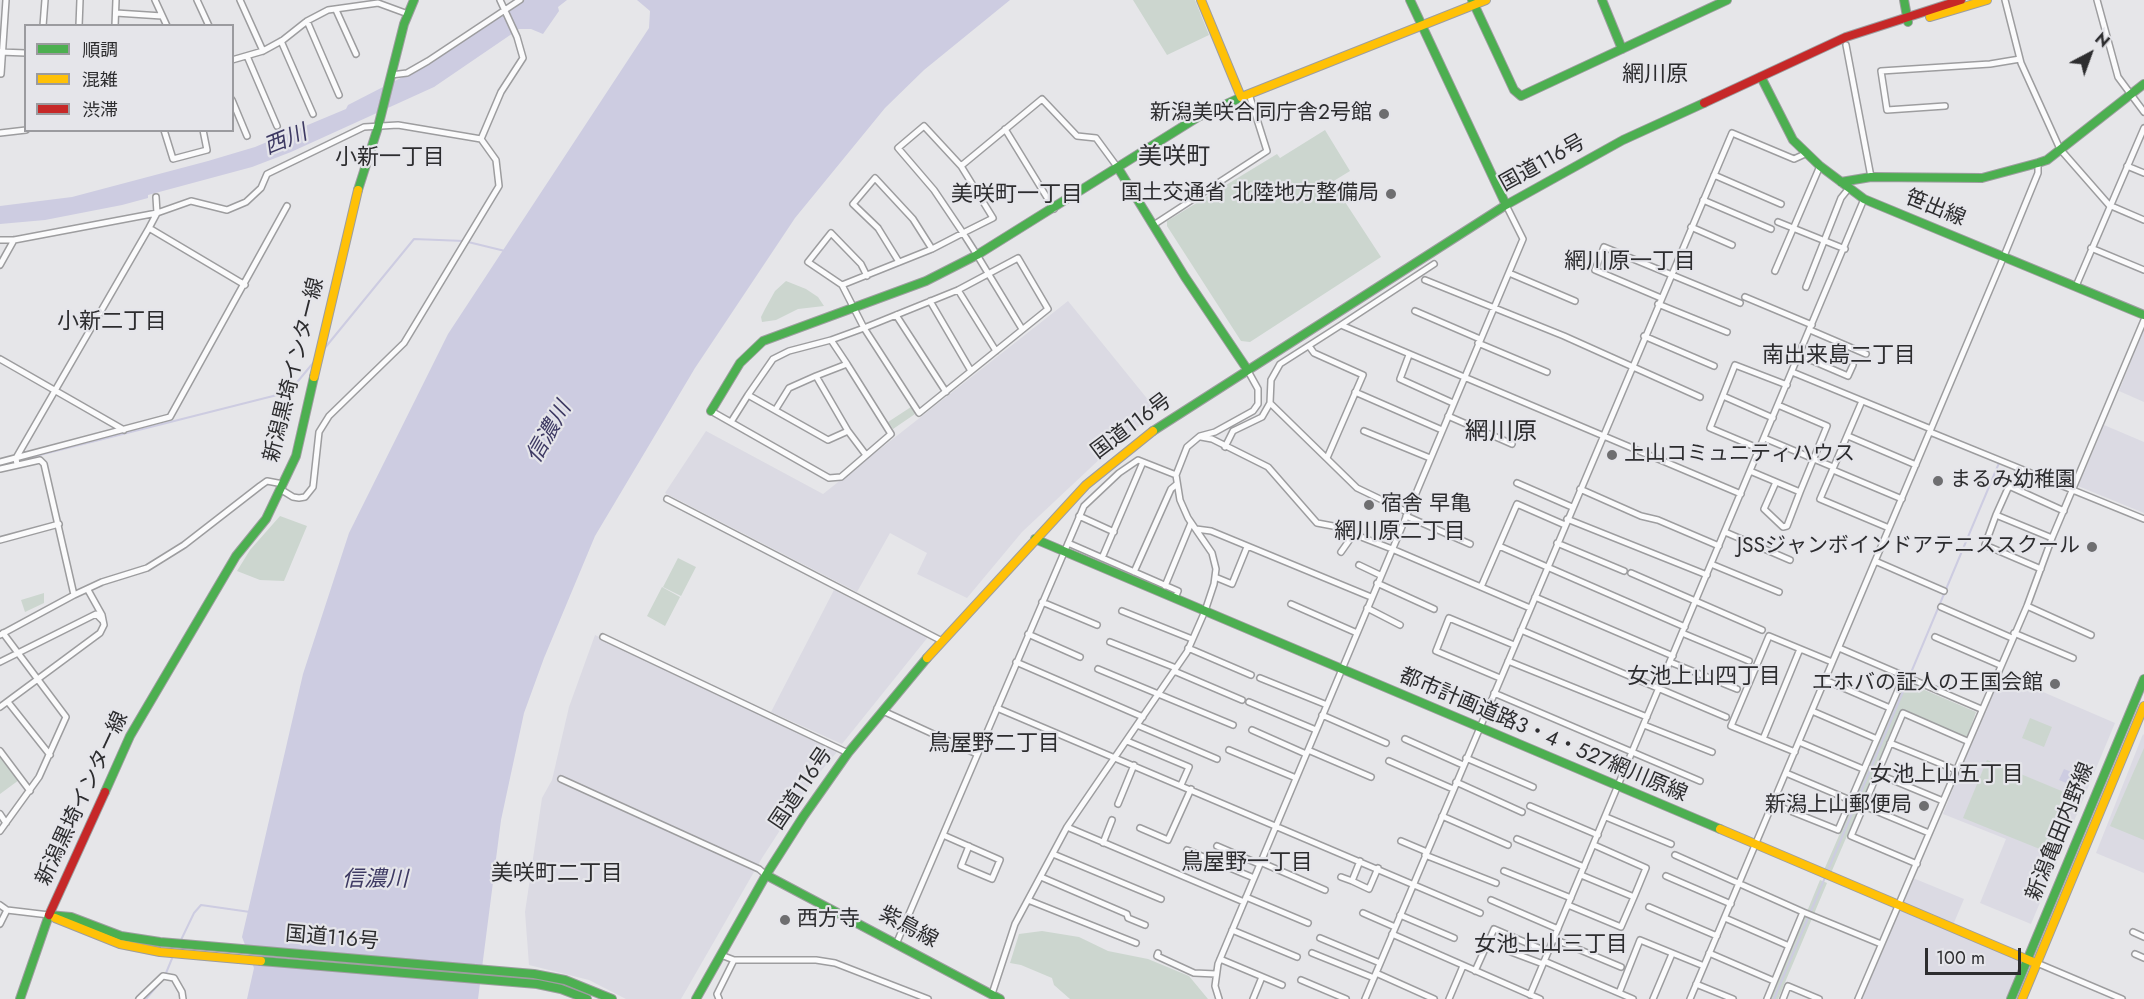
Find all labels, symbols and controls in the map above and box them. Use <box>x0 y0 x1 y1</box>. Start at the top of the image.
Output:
legend <box>24 24 234 132</box>
north arrow <box>2060 24 2120 84</box>
text: N <box>2090 27 2114 53</box>
text: 順調 <box>82 37 118 63</box>
district label: 網川原 <box>1622 63 1688 89</box>
text: 混雑 <box>82 67 118 93</box>
text: 渋滞 <box>82 97 118 123</box>
place label: 新潟美咲合同庁舎2号館 <box>1150 101 1372 127</box>
marker: 新潟美咲合同庁舎2号館 <box>1377 107 1391 121</box>
water label: 西川 <box>261 121 311 161</box>
street label: 国道116号 <box>1496 130 1590 198</box>
district label: 美咲町 <box>1138 144 1210 172</box>
district label: 小新一丁目 <box>335 146 445 172</box>
place label: 国土交通省 北陸地方整備局 <box>1121 181 1379 207</box>
district label: 美咲町一丁目 <box>951 183 1083 209</box>
street label: 笹出線 <box>1901 186 1969 232</box>
marker: 国土交通省 北陸地方整備局 <box>1384 187 1398 201</box>
district label: 網川原一丁目 <box>1564 250 1696 276</box>
street label: 新潟黒埼インター線 <box>260 275 330 465</box>
district label: 小新二丁目 <box>57 310 167 336</box>
district label: 南出来島二丁目 <box>1762 344 1916 370</box>
street label: 国道116号 <box>1087 389 1177 465</box>
water label: 信濃川 <box>522 398 578 468</box>
district label: 網川原 <box>1465 419 1537 447</box>
place label: 上山コミュニティハウス <box>1624 442 1855 468</box>
marker: 上山コミュニティハウス <box>1605 448 1619 462</box>
place label: まるみ幼稚園 <box>1950 468 2076 494</box>
marker: まるみ幼稚園 <box>1931 474 1945 488</box>
place label: 宿舎 早亀 <box>1381 492 1471 518</box>
marker: 宿舎 早亀 <box>1362 498 1376 512</box>
district label: 網川原二丁目 <box>1334 520 1466 546</box>
place label: JSSジャンボインドアテニススクール <box>1737 534 2080 560</box>
marker: JSSジャンボインドアテニススクール <box>2085 540 2099 554</box>
street label: 都市計画道路3・4・527網川原線 <box>1395 664 1691 808</box>
district label: 女池上山四丁目 <box>1627 665 1781 691</box>
place label: エホバの証人の王国会館 <box>1812 671 2043 697</box>
marker: エホバの証人の王国会館 <box>2048 677 2062 691</box>
street label: 新潟黒埼インター線 <box>32 708 134 890</box>
district label: 鳥屋野二丁目 <box>928 732 1060 758</box>
street label: 国道116号 <box>765 743 839 835</box>
street label: 新潟亀田内野線 <box>2022 759 2100 905</box>
district label: 女池上山五丁目 <box>1870 763 2024 789</box>
place label: 新潟上山郵便局 <box>1765 793 1912 819</box>
marker: 新潟上山郵便局 <box>1917 799 1931 813</box>
district label: 鳥屋野一丁目 <box>1181 851 1313 877</box>
district label: 美咲町二丁目 <box>491 862 623 888</box>
water label: 信濃川 <box>342 868 408 894</box>
street label: 紫鳥線 <box>874 902 942 954</box>
place label: 西方寺 <box>797 907 860 933</box>
marker: 西方寺 <box>778 913 792 927</box>
street label: 国道116号 <box>284 922 380 956</box>
district label: 女池上山三丁目 <box>1474 933 1628 959</box>
scale bar <box>1928 936 2024 974</box>
text: 100 m <box>1936 945 1985 971</box>

